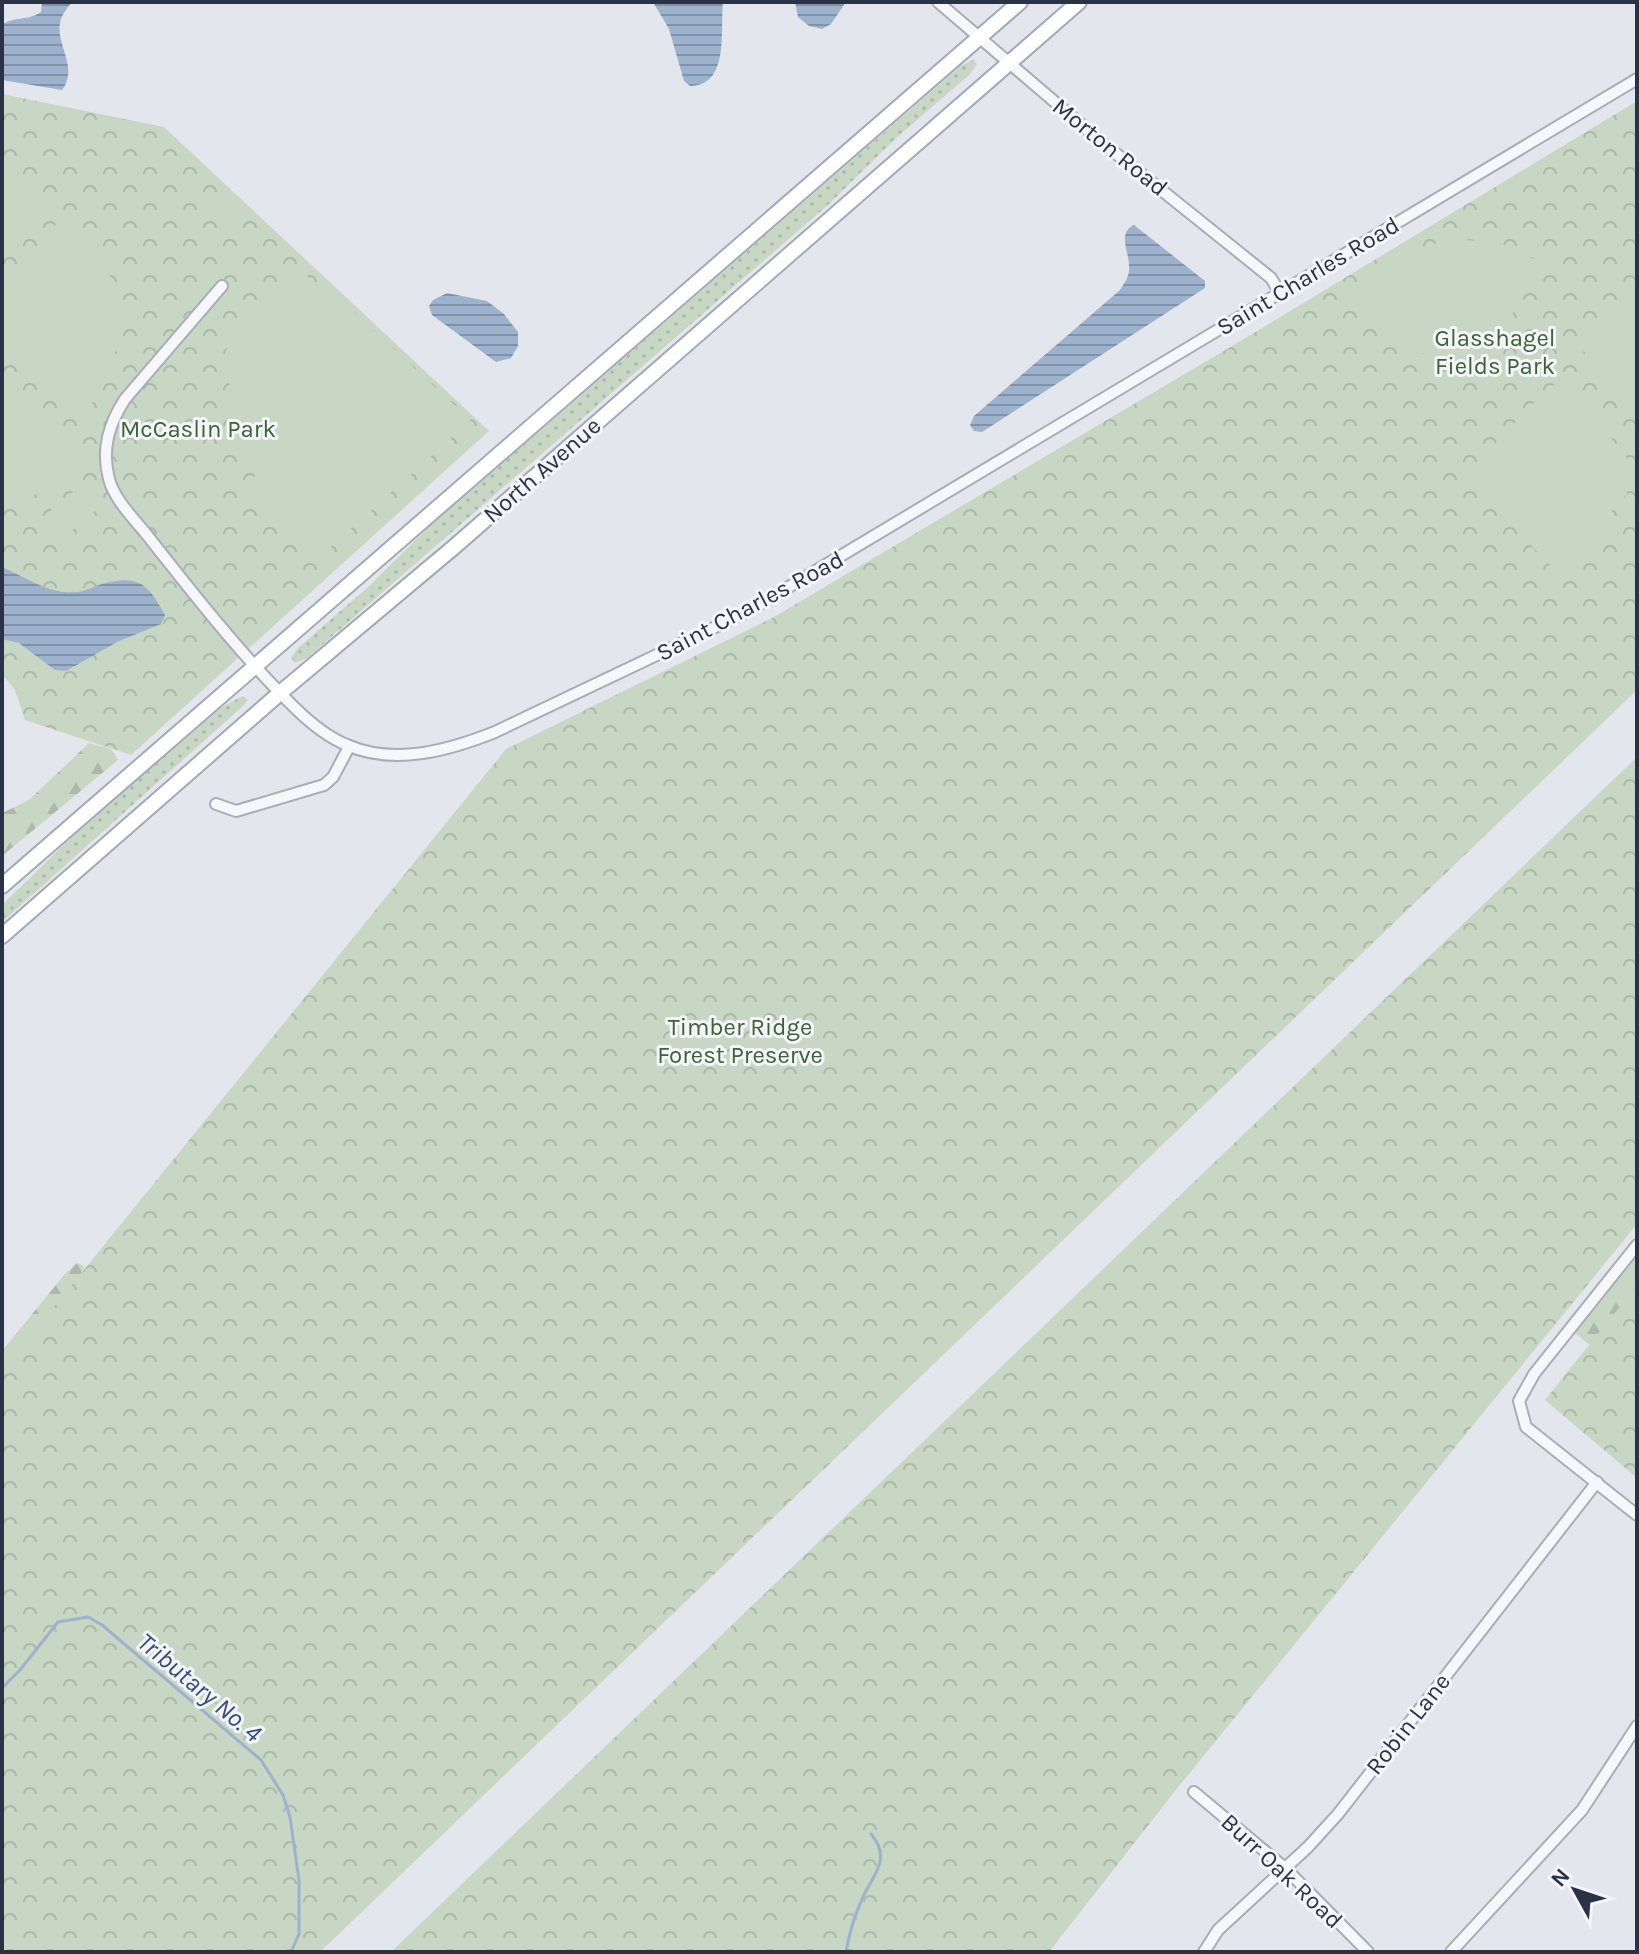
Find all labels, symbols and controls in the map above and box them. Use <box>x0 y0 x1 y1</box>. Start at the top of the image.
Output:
street label: Morton Road <box>1047 92 1173 202</box>
street label: Saint Charles Road <box>1212 210 1404 342</box>
park label: Glasshagel Fields Park <box>1435 324 1555 380</box>
street label: North Avenue <box>478 411 606 529</box>
park label: McCaslin Park <box>120 415 276 443</box>
street label: Saint Charles Road <box>652 545 848 667</box>
park label: Timber Ridge Forest Preserve <box>657 1013 823 1069</box>
water label: Tributary No. 4 <box>131 1626 269 1749</box>
street label: Robin Lane <box>1360 1668 1456 1780</box>
street label: Burr Oak Road <box>1216 1808 1348 1934</box>
north arrow <box>1535 1850 1615 1930</box>
text: N <box>1545 1863 1575 1892</box>

